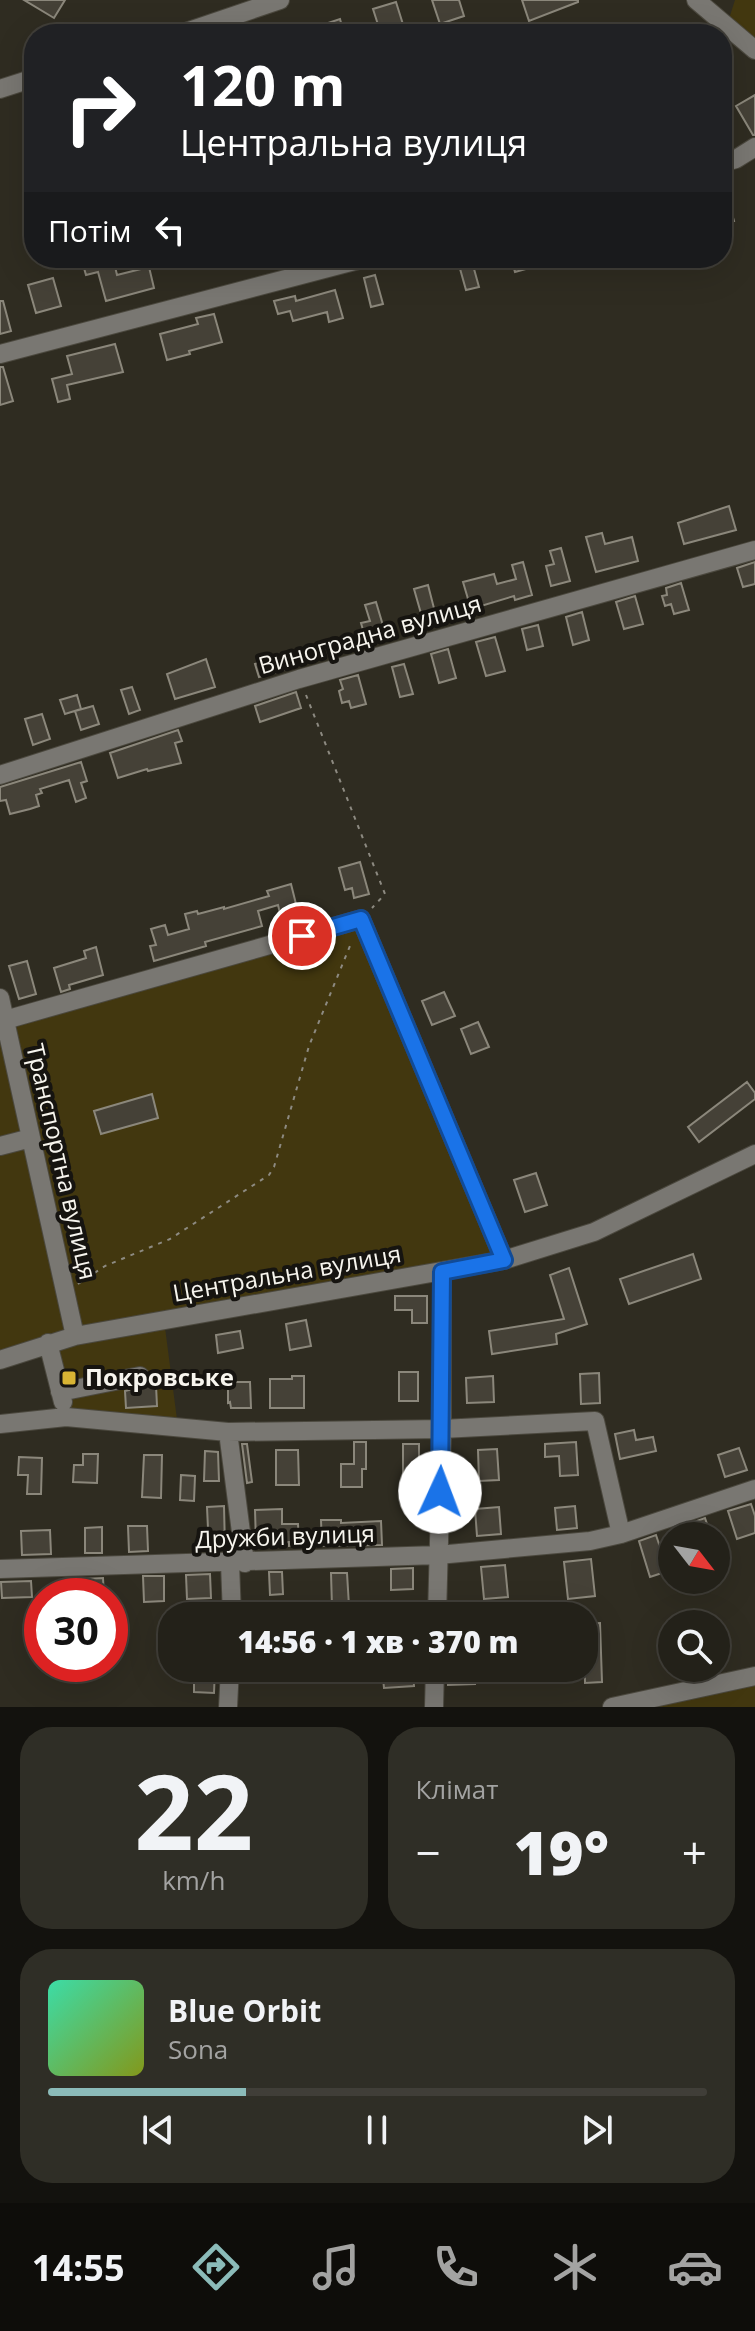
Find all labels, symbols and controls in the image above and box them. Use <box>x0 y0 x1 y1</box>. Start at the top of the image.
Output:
text: 120 m <box>180 46 346 122</box>
icon: right <box>48 56 152 160</box>
text: Центральна вулиця <box>180 118 527 167</box>
icon: left <box>148 208 192 252</box>
text: Потім <box>48 210 132 251</box>
street label: Виноградна вулиця <box>254 586 485 681</box>
pin <box>268 902 336 970</box>
icon: arrive <box>280 914 324 958</box>
street label: Транспортна вулиця <box>19 1040 106 1283</box>
street label: Центральна вулиця <box>170 1236 404 1309</box>
place label: Покровське <box>85 1360 234 1393</box>
marker: Покровське <box>60 1369 78 1387</box>
position arrow <box>398 1450 482 1534</box>
street label: Дружби вулиця <box>195 1516 375 1555</box>
north arrow <box>658 1522 730 1594</box>
map controls <box>658 1522 730 1682</box>
speed limit sign: 30 <box>24 1578 128 1682</box>
button: search <box>658 1610 730 1682</box>
text: 14:56 · 1 хв · 370 m <box>237 1621 519 1662</box>
text: 22 <box>134 1739 253 1880</box>
text: Клімат <box>416 1771 499 1807</box>
text: 19° <box>513 1811 609 1893</box>
text: − <box>416 1822 441 1882</box>
text: + <box>682 1822 707 1882</box>
text: km/h <box>162 1862 225 1898</box>
text: Blue Orbit <box>168 1990 321 2031</box>
text: Sona <box>168 2031 228 2067</box>
icon: previous <box>136 2108 180 2152</box>
icon: pause <box>355 2108 399 2152</box>
icon: next <box>575 2108 619 2152</box>
icon: directions <box>188 2239 244 2295</box>
icon: music <box>308 2239 364 2295</box>
icon: phone <box>428 2239 484 2295</box>
icon: climate <box>547 2239 603 2295</box>
icon: car <box>667 2239 723 2295</box>
text: 14:55 <box>32 2243 124 2292</box>

